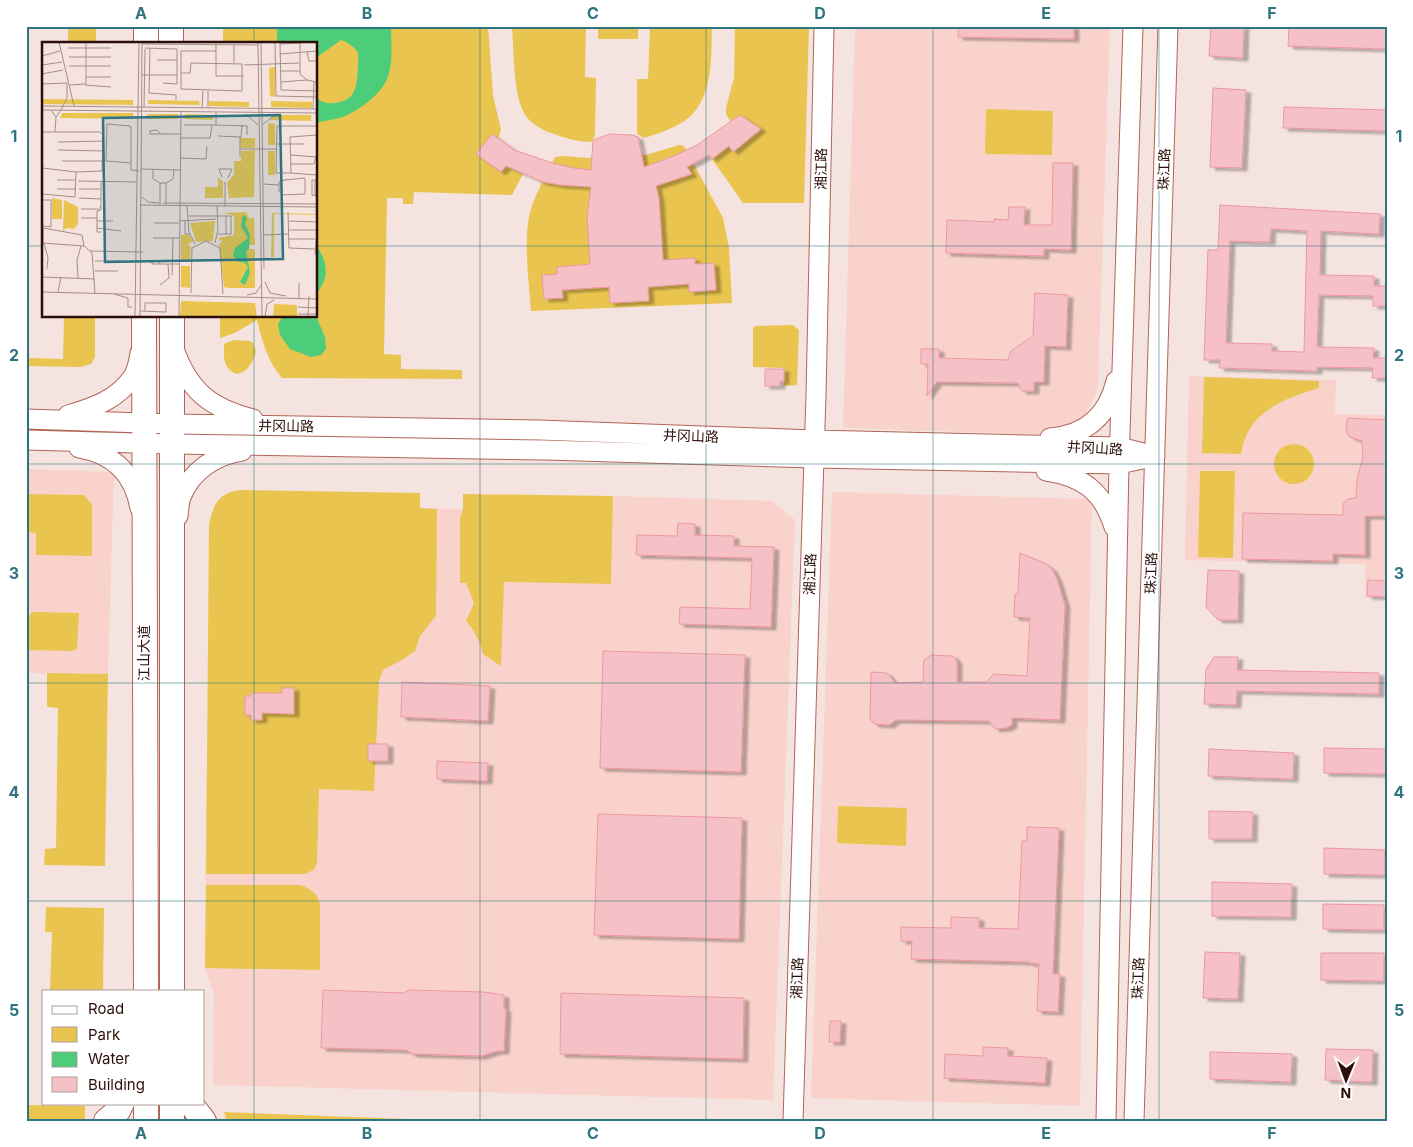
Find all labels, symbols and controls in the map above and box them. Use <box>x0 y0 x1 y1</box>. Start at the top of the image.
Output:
text: A <box>135 3 147 23</box>
text: B <box>362 3 372 23</box>
text: C <box>587 3 599 23</box>
text: D <box>814 3 826 23</box>
text: E <box>1041 3 1051 23</box>
text: F <box>1267 3 1277 23</box>
inset map <box>42 42 318 318</box>
text: 1 <box>11 126 17 146</box>
text: 1 <box>1396 126 1402 146</box>
street label: 湘江路 <box>812 148 829 190</box>
street label: 珠江路 <box>1154 148 1173 190</box>
text: 2 <box>9 345 19 365</box>
text: 2 <box>1394 345 1404 365</box>
street label: 井冈山路 <box>258 417 314 434</box>
street label: 井冈山路 <box>663 426 719 445</box>
street label: 井冈山路 <box>1067 438 1123 457</box>
street label: 珠江路 <box>1141 552 1160 594</box>
street label: 湘江路 <box>800 553 819 595</box>
text: 3 <box>9 563 19 583</box>
text: 3 <box>1394 563 1404 583</box>
street label: 江山大道 <box>135 625 152 681</box>
text: 4 <box>9 782 20 802</box>
text: 4 <box>1394 782 1405 802</box>
street label: 湘江路 <box>787 957 806 999</box>
street label: 珠江路 <box>1128 957 1147 999</box>
legend <box>42 990 205 1104</box>
text: Road <box>88 999 124 1018</box>
text: 5 <box>9 1000 19 1020</box>
text: 5 <box>1394 1000 1404 1020</box>
text: Park <box>88 1025 121 1044</box>
text: Water <box>88 1049 130 1068</box>
north arrow <box>1320 1054 1370 1104</box>
text: Building <box>88 1075 145 1094</box>
text: N <box>1340 1085 1351 1102</box>
text: A <box>135 1123 147 1143</box>
text: B <box>362 1123 372 1143</box>
text: C <box>587 1123 599 1143</box>
text: D <box>814 1123 826 1143</box>
text: E <box>1041 1123 1051 1143</box>
text: F <box>1267 1123 1277 1143</box>

